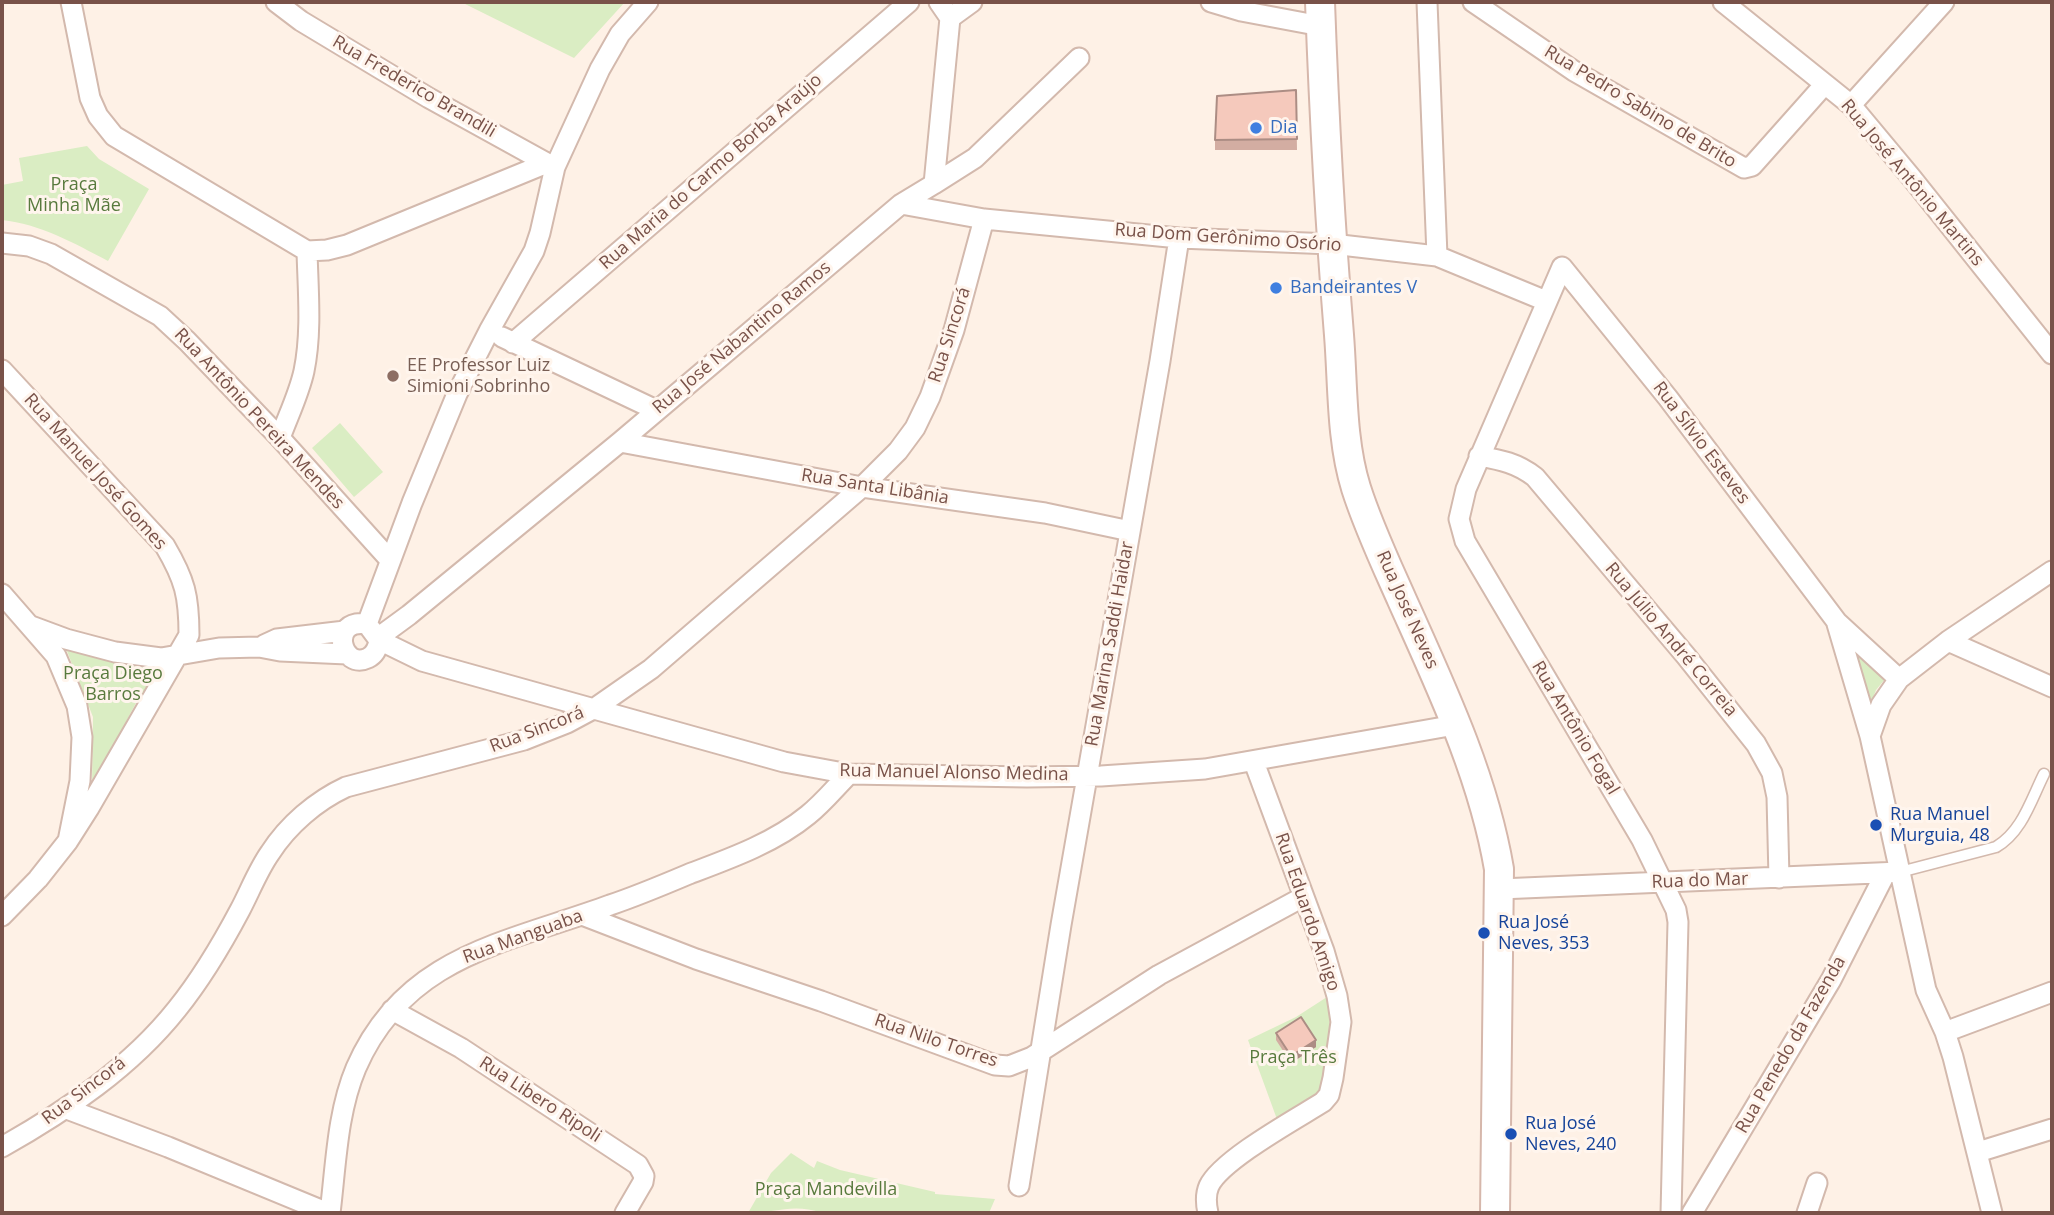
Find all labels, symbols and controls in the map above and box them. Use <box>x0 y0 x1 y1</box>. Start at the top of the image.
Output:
street label: Rua Frederico Brandili <box>328 31 500 143</box>
street label: Rua Pedro Sabino de Brito <box>1540 41 1740 173</box>
street label: Rua Maria do Carmo Borba Araújo <box>595 69 827 275</box>
street label: Rua José Antônio Martins <box>1836 95 1988 271</box>
place label: Dia <box>1270 117 1298 139</box>
marker: Dia <box>1248 120 1264 136</box>
park label: Praça Minha Mãe <box>27 174 121 216</box>
street label: Rua Dom Gerônimo Osório <box>1114 219 1342 257</box>
street label: Rua José Nabantino Ramos <box>648 257 836 419</box>
place label: Bandeirantes V <box>1290 277 1417 299</box>
marker: Bandeirantes V <box>1268 280 1284 296</box>
street label: Rua Sincorá <box>924 285 976 385</box>
street label: Rua Antônio Pereira Mendes <box>169 324 349 514</box>
place label: EE Professor Luiz Simioni Sobrinho <box>407 355 550 398</box>
marker: EE Professor Luiz Simioni Sobrinho <box>385 368 401 384</box>
street label: Rua Sílvio Esteves <box>1648 378 1754 508</box>
street label: Rua Manuel José Gomes <box>19 389 171 555</box>
street label: Rua Santa Libânia <box>800 465 950 509</box>
street label: Rua Marina Saddi Haidar <box>1081 540 1139 748</box>
street label: Rua José Neves <box>1371 548 1443 672</box>
street label: Rua Júlio André Correia <box>1600 559 1742 721</box>
street label: Rua Antônio Fogal <box>1527 657 1623 799</box>
park label: Praça Diego Barros <box>63 663 163 706</box>
street label: Rua Sincorá <box>487 702 587 758</box>
street label: Rua Manuel Alonso Medina <box>839 760 1069 786</box>
place label: Rua Manuel Murguia, 48 <box>1890 804 1990 846</box>
marker: Rua Manuel Murguia, 48 <box>1868 817 1884 833</box>
street label: Rua Eduardo Amigo <box>1270 830 1344 994</box>
street label: Rua do Mar <box>1651 869 1749 893</box>
street label: Rua Manguaba <box>460 905 586 969</box>
place label: Rua José Neves, 353 <box>1498 912 1590 954</box>
marker: Rua José Neves, 353 <box>1476 925 1492 941</box>
street label: Rua Penedo da Fazenda <box>1731 953 1851 1137</box>
street label: Rua Nilo Torres <box>871 1010 1001 1072</box>
park label: Praça Três <box>1249 1047 1337 1069</box>
street label: Rua Libero Ripoli <box>475 1052 605 1148</box>
street label: Rua Sincorá <box>38 1053 130 1129</box>
place label: Rua José Neves, 240 <box>1525 1113 1617 1156</box>
marker: Rua José Neves, 240 <box>1503 1126 1519 1142</box>
park label: Praça Mandevilla <box>755 1179 897 1201</box>

